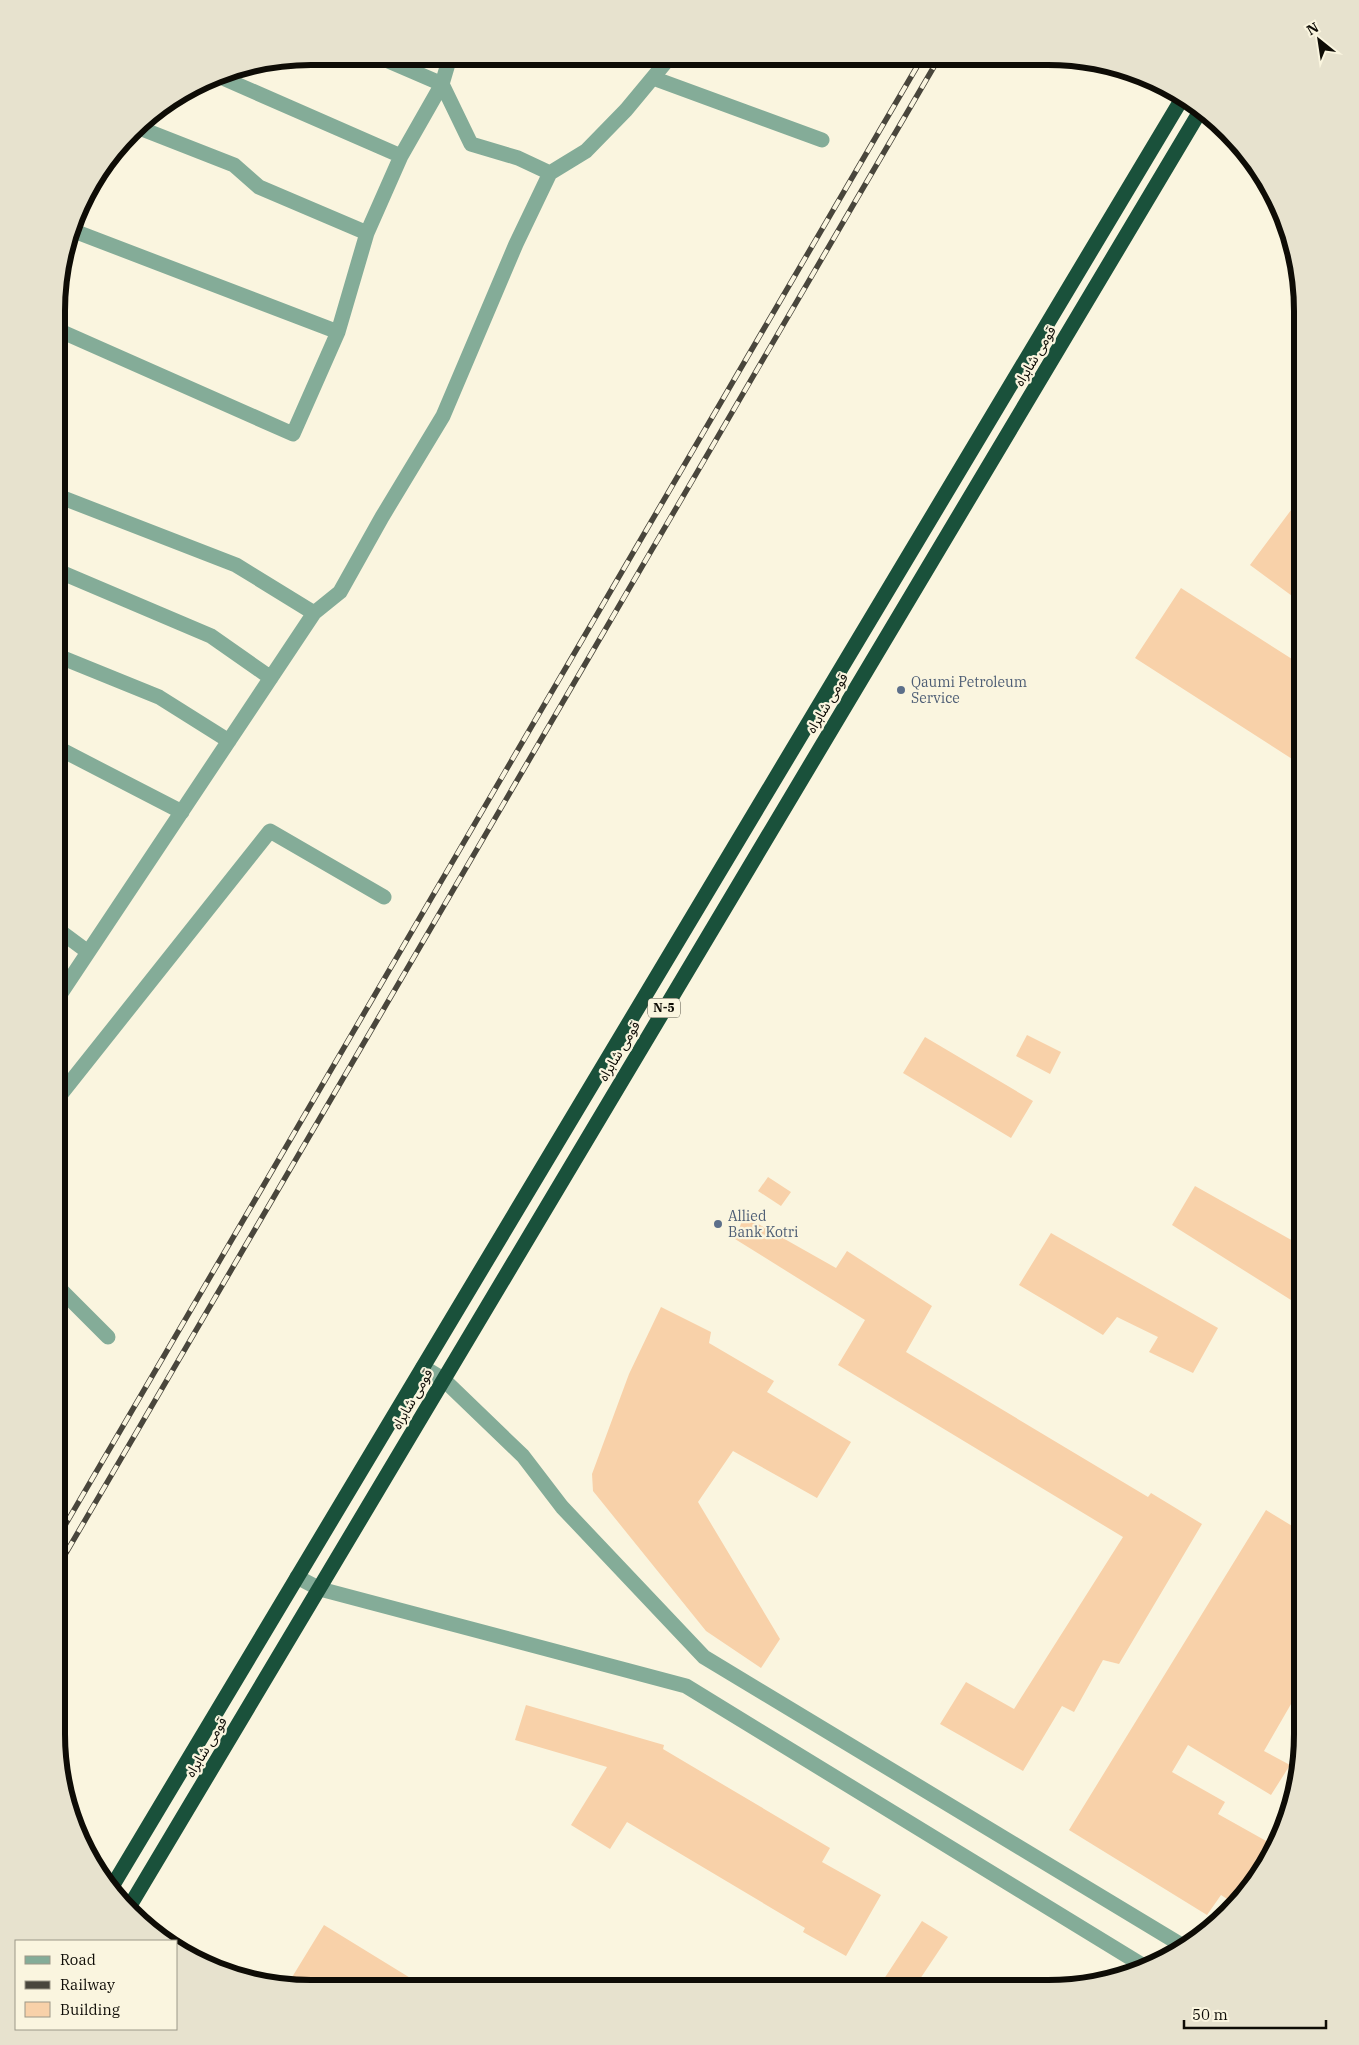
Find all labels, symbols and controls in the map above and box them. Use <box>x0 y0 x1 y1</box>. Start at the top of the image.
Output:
north arrow <box>1294 15 1344 65</box>
text: N <box>1303 18 1322 39</box>
street label: قومی شاہراہ <box>1010 323 1060 389</box>
street label: قومی شاہراہ <box>802 670 852 736</box>
place label: Qaumi Petroleum Service <box>911 673 1027 707</box>
marker: Qaumi Petroleum Service <box>895 684 907 696</box>
road number: N-5 <box>648 998 680 1018</box>
street label: قومی شاہراہ <box>594 1018 644 1084</box>
place label: Allied Bank Kotri <box>728 1207 798 1241</box>
marker: Allied Bank Kotri <box>712 1218 724 1230</box>
street label: قومی شاہراہ <box>388 1366 436 1432</box>
street label: قومی شاہراہ <box>181 1714 231 1780</box>
legend <box>15 1940 178 2030</box>
text: Road <box>60 1950 96 1969</box>
text: Railway <box>60 1975 115 1994</box>
scale bar <box>1184 1998 1326 2030</box>
text: Building <box>60 2000 120 2019</box>
text: 50 m <box>1192 2005 1228 2024</box>

